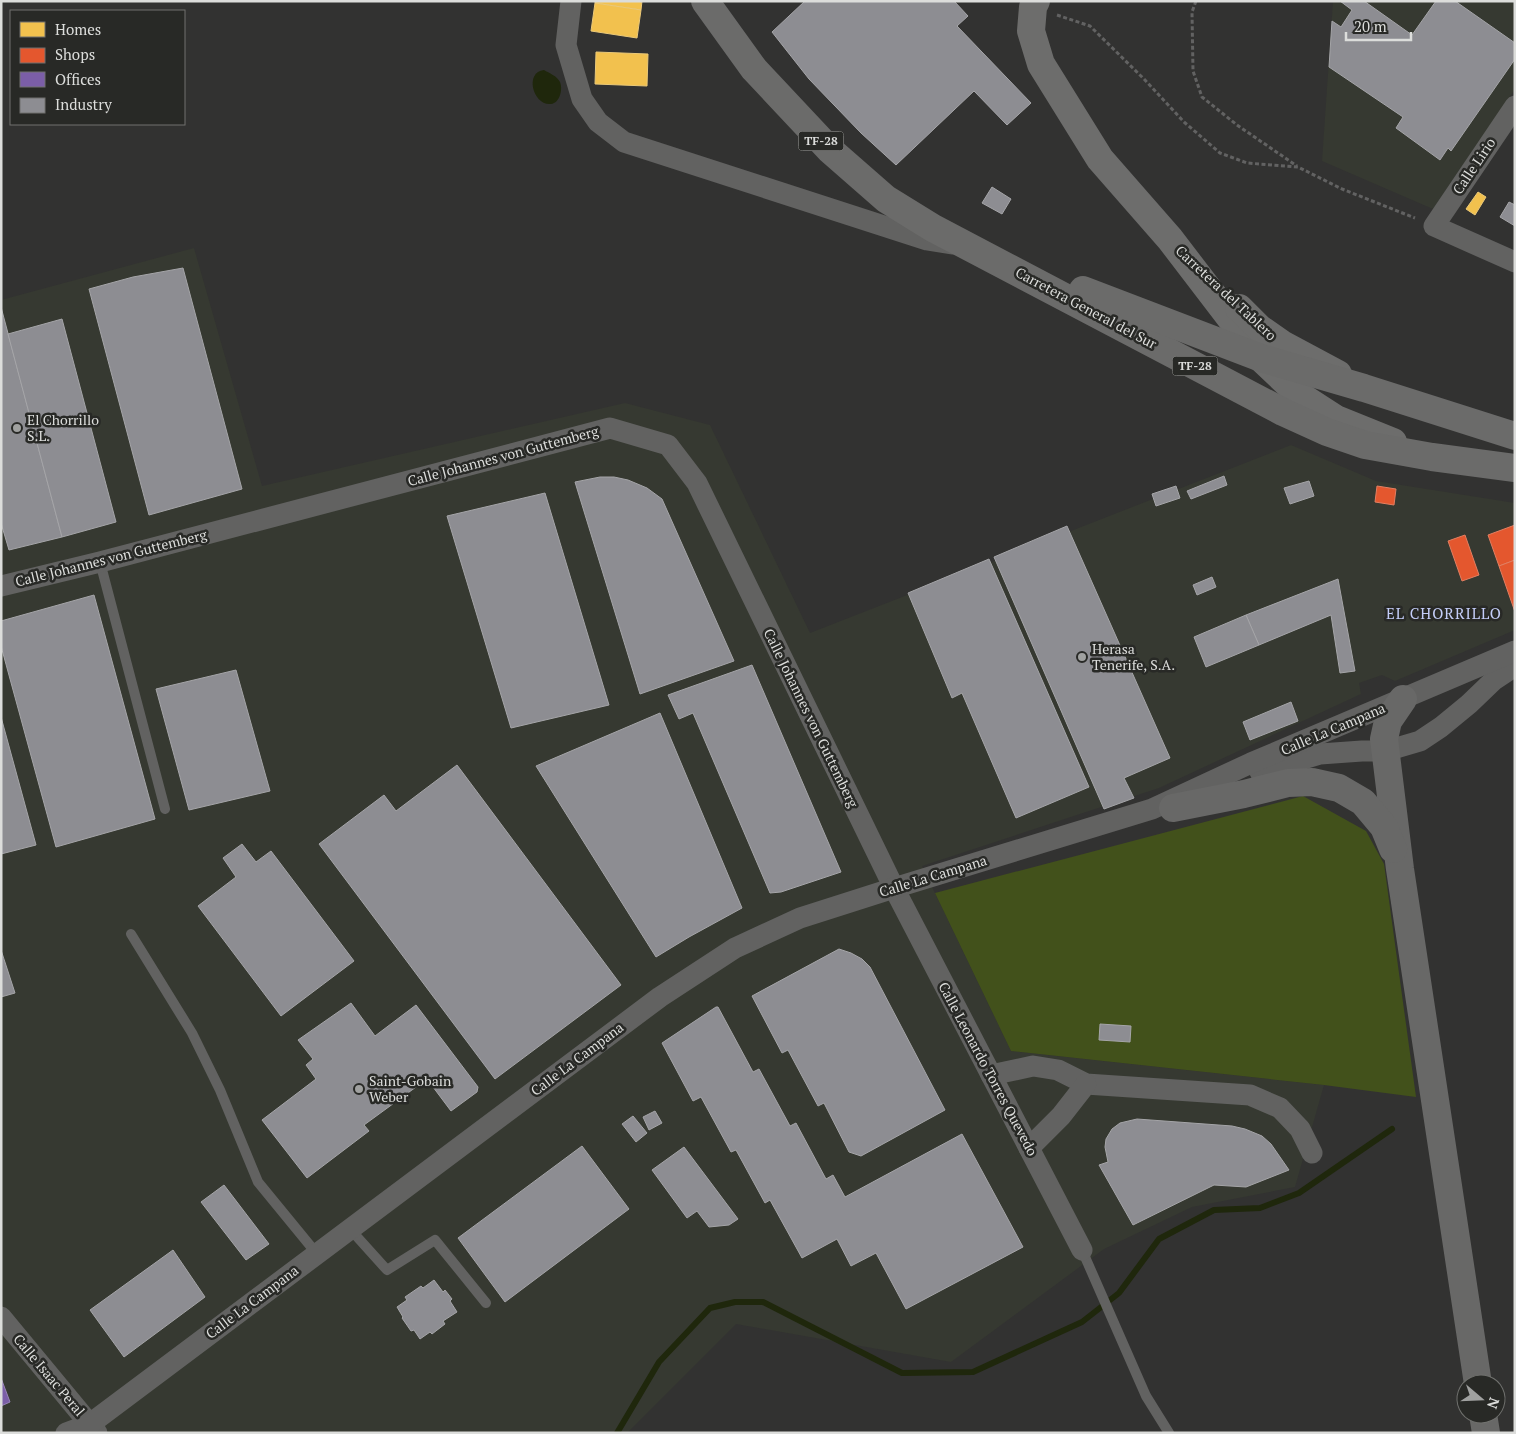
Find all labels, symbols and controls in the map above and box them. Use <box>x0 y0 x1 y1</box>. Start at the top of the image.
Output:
legend <box>10 10 185 125</box>
scale bar <box>1346 10 1411 42</box>
text: 20 m <box>1354 16 1387 36</box>
text: Homes <box>55 19 101 39</box>
text: Shops <box>55 44 95 64</box>
text: Offices <box>55 69 101 89</box>
text: Industry <box>55 94 112 114</box>
road number: TF-28 <box>798 132 844 150</box>
street label: Calle Lirio <box>1448 134 1500 198</box>
street label: Carretera del Tablero <box>1172 241 1281 345</box>
street label: Carretera General del Sur <box>1012 262 1161 353</box>
road number: TF-28 <box>1172 356 1218 376</box>
place label: El Chorrillo S.L. <box>27 410 99 445</box>
street label: Calle Johannes von Guttemberg <box>405 421 601 490</box>
marker: El Chorrillo S.L. <box>11 422 23 434</box>
street label: Calle Johannes von Guttemberg <box>13 524 209 591</box>
district label: EL CHORRILLO <box>1386 603 1502 623</box>
street label: Calle Johannes von Guttemberg <box>760 625 863 811</box>
place label: Herasa Tenerife, S.A. <box>1092 639 1175 674</box>
marker: Herasa Tenerife, S.A. <box>1076 651 1088 663</box>
street label: Calle La Campana <box>1278 698 1388 759</box>
street label: Calle La Campana <box>877 850 989 901</box>
street label: Calle Leonardo Torres Quevedo <box>934 978 1043 1159</box>
street label: Calle La Campana <box>526 1017 627 1100</box>
place label: Saint-Gobain Weber <box>369 1071 452 1106</box>
marker: Saint-Gobain Weber <box>353 1083 365 1095</box>
street label: Calle La Campana <box>201 1260 302 1343</box>
street label: Calle Isaac Peral <box>9 1330 89 1420</box>
north arrow <box>1456 1374 1506 1424</box>
text: N <box>1483 1395 1504 1412</box>

